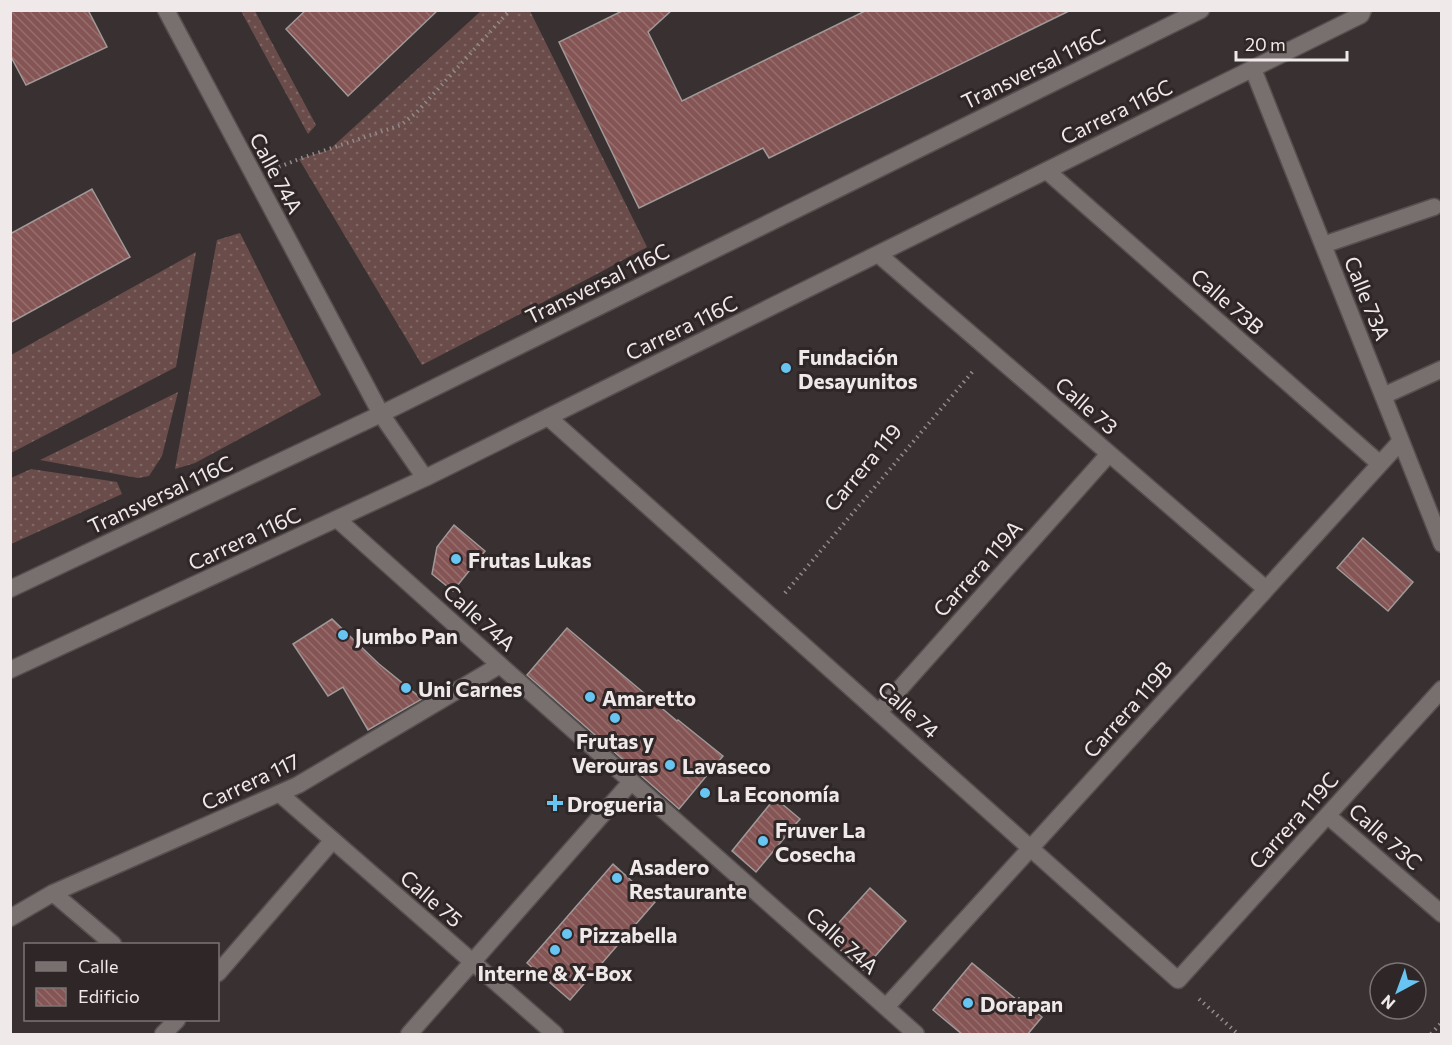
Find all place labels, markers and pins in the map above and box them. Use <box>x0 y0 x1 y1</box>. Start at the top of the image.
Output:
place label: Fundación Desayunitos <box>798 344 918 393</box>
marker: Fundación Desayunitos <box>779 361 793 375</box>
place label: Frutas Lukas <box>468 547 592 572</box>
marker: Frutas Lukas <box>449 552 463 566</box>
place label: Jumbo Pan <box>355 623 458 648</box>
marker: Jumbo Pan <box>336 628 350 642</box>
place label: Uni Carnes <box>418 676 523 701</box>
marker: Uni Carnes <box>399 681 413 695</box>
place label: Amaretto <box>602 685 696 710</box>
marker: Amaretto <box>583 690 597 704</box>
marker: Frutas y Verouras <box>608 711 622 725</box>
place label: Frutas y Verouras <box>572 728 659 777</box>
place label: Lavaseco <box>682 753 771 778</box>
marker: Lavaseco <box>663 758 677 772</box>
place label: La Economía <box>717 781 839 806</box>
marker: La Economía <box>698 786 712 800</box>
place label: Drogueria <box>567 791 663 816</box>
marker: Drogueria <box>548 796 562 810</box>
place label: Fruver La Cosecha <box>775 817 866 866</box>
marker: Fruver La Cosecha <box>756 834 770 848</box>
place label: Asadero Restaurante <box>629 854 747 903</box>
marker: Asadero Restaurante <box>610 871 624 885</box>
place label: Pizzabella <box>579 922 677 947</box>
marker: Pizzabella <box>560 927 574 941</box>
marker: Interne & X-Box <box>548 943 562 957</box>
place label: Interne & X-Box <box>477 960 633 985</box>
place label: Dorapan <box>980 991 1063 1016</box>
marker: Dorapan <box>961 996 975 1010</box>

